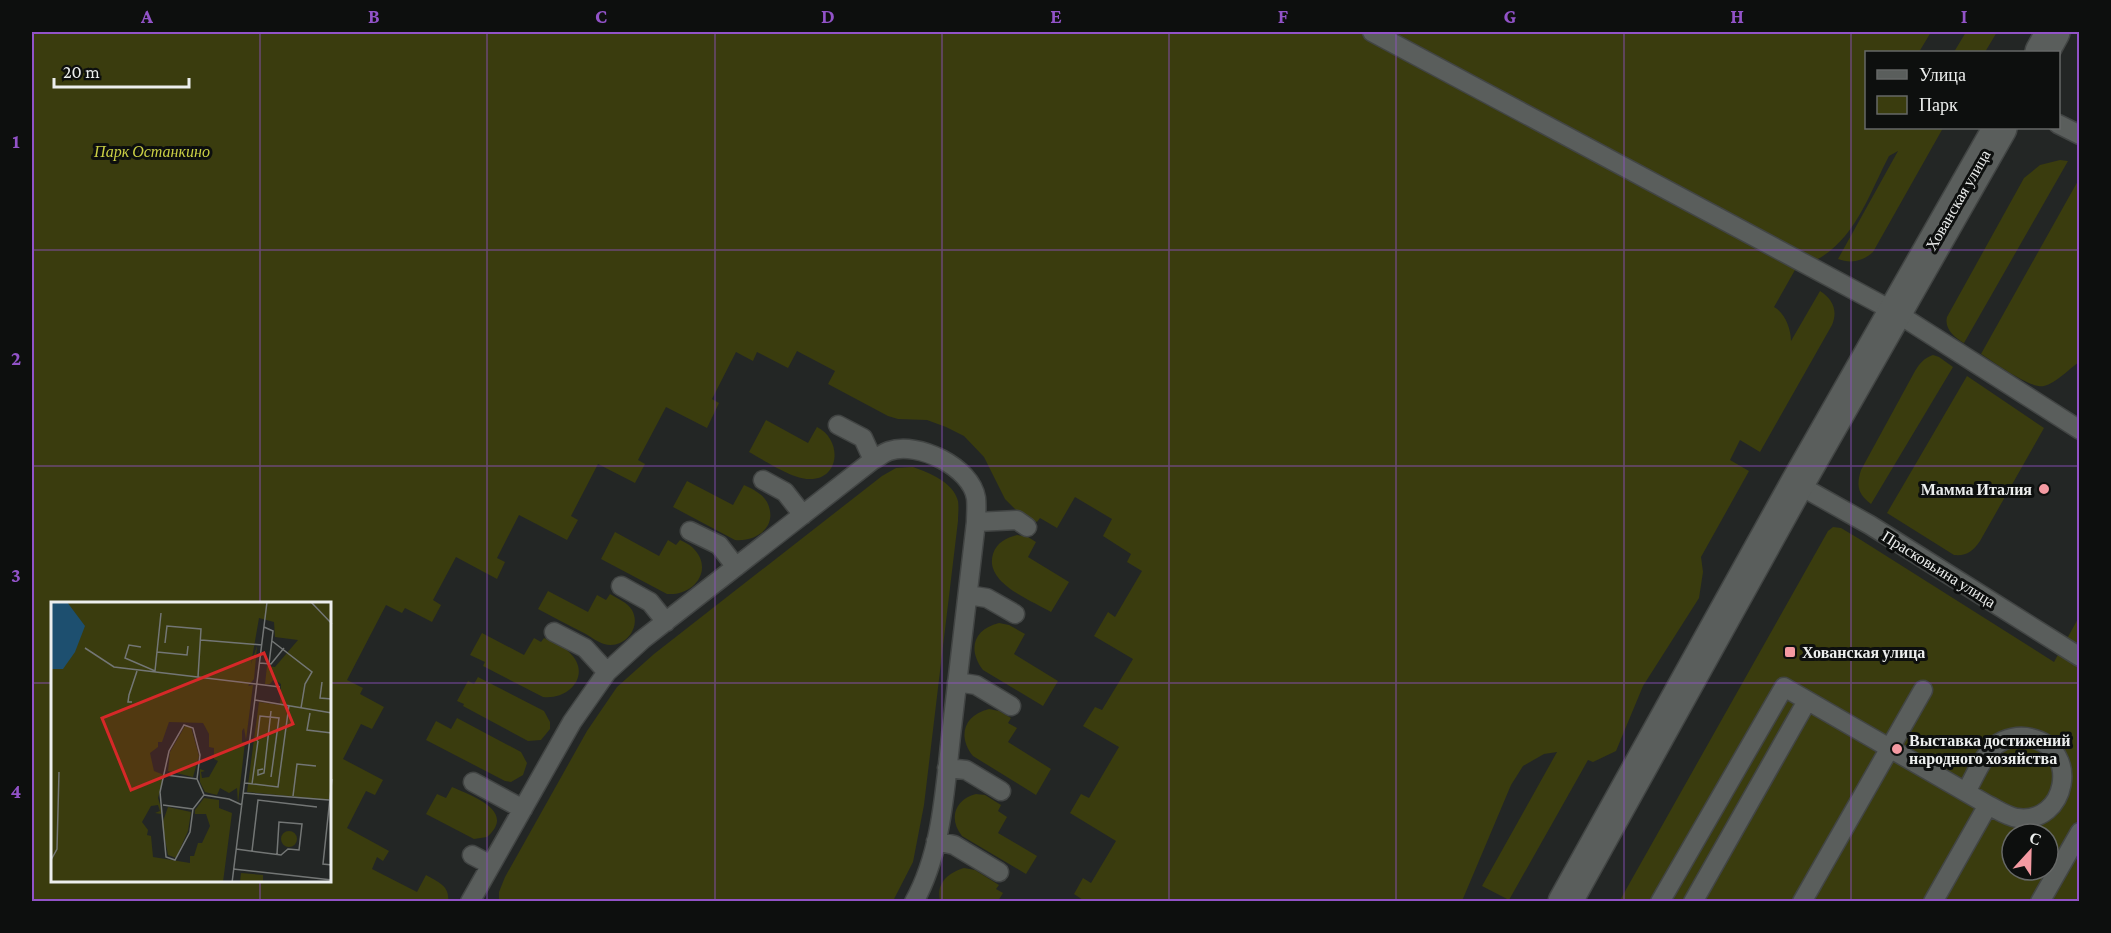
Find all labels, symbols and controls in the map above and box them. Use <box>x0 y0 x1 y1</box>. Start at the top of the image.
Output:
text: A <box>140 5 154 27</box>
text: B <box>368 5 380 27</box>
text: C <box>595 5 607 27</box>
text: D <box>821 5 835 27</box>
text: E <box>1050 5 1062 27</box>
text: F <box>1278 5 1289 27</box>
text: G <box>1504 5 1517 27</box>
text: H <box>1730 5 1744 27</box>
text: I <box>1961 5 1968 27</box>
scale bar <box>54 51 189 89</box>
legend <box>1865 51 2060 129</box>
text: 20 m <box>63 62 100 82</box>
text: Улица <box>1919 65 1966 85</box>
text: Парк <box>1919 95 1958 115</box>
text: 1 <box>12 130 20 152</box>
park label: Парк Останкино <box>93 143 210 161</box>
street label: Хованская улица <box>1922 147 1995 254</box>
text: 2 <box>11 347 21 369</box>
place label: Мамма Италия <box>1921 481 2032 498</box>
marker: Мамма Италия <box>2037 482 2051 496</box>
street label: Прасковьина улица <box>1879 527 1999 612</box>
text: 3 <box>11 564 21 586</box>
inset map <box>51 602 332 882</box>
place label: Хованская улица <box>1802 644 1925 662</box>
marker: Хованская улица <box>1783 645 1797 659</box>
place label: Выставка достижений народного хозяйства <box>1909 732 2070 768</box>
marker: Выставка достижений народного хозяйства <box>1890 742 1904 756</box>
text: 4 <box>11 780 22 802</box>
north arrow <box>2000 822 2060 882</box>
text: С <box>2027 829 2044 849</box>

